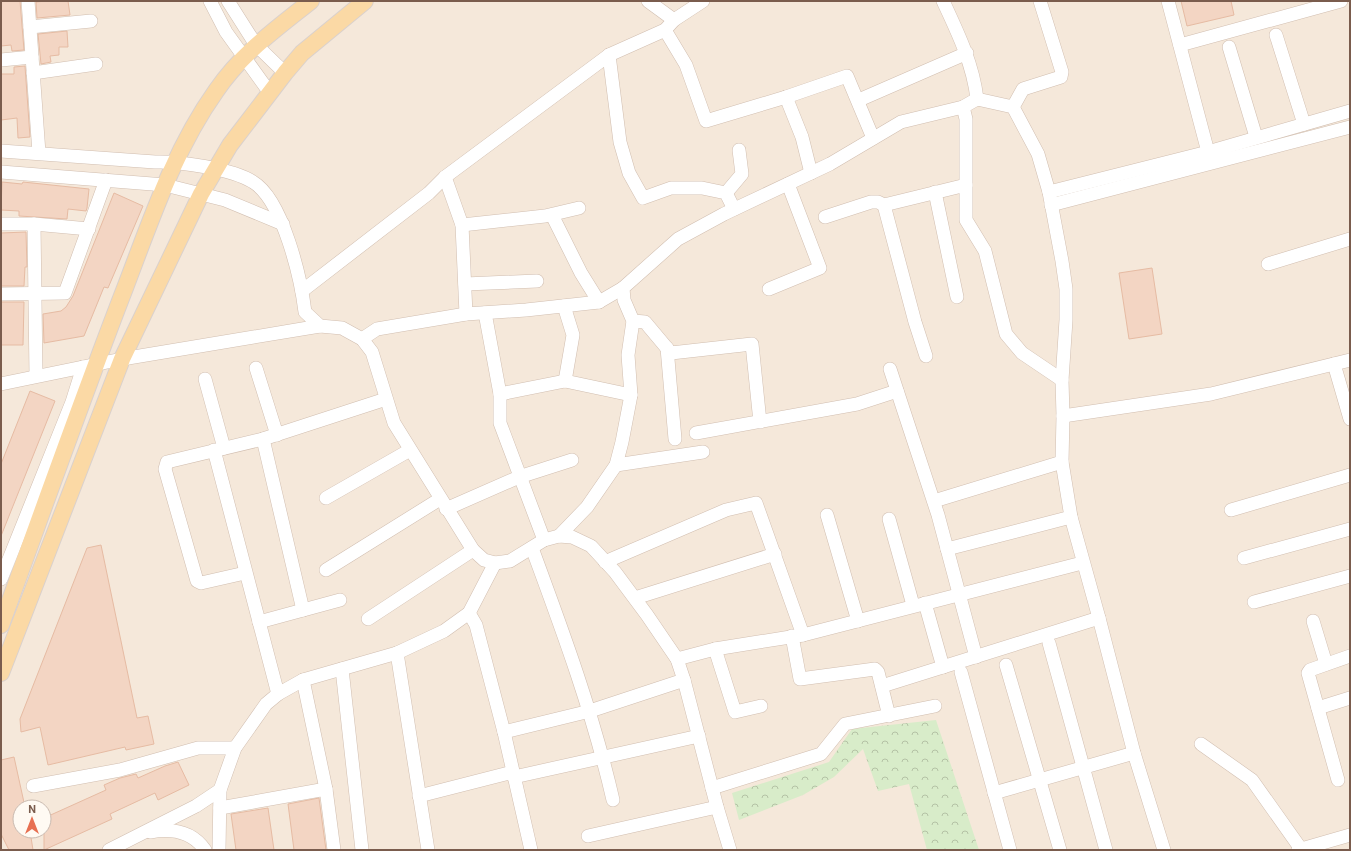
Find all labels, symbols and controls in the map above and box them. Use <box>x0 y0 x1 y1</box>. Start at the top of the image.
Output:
north arrow <box>12 799 52 839</box>
text: N <box>28 803 36 816</box>

